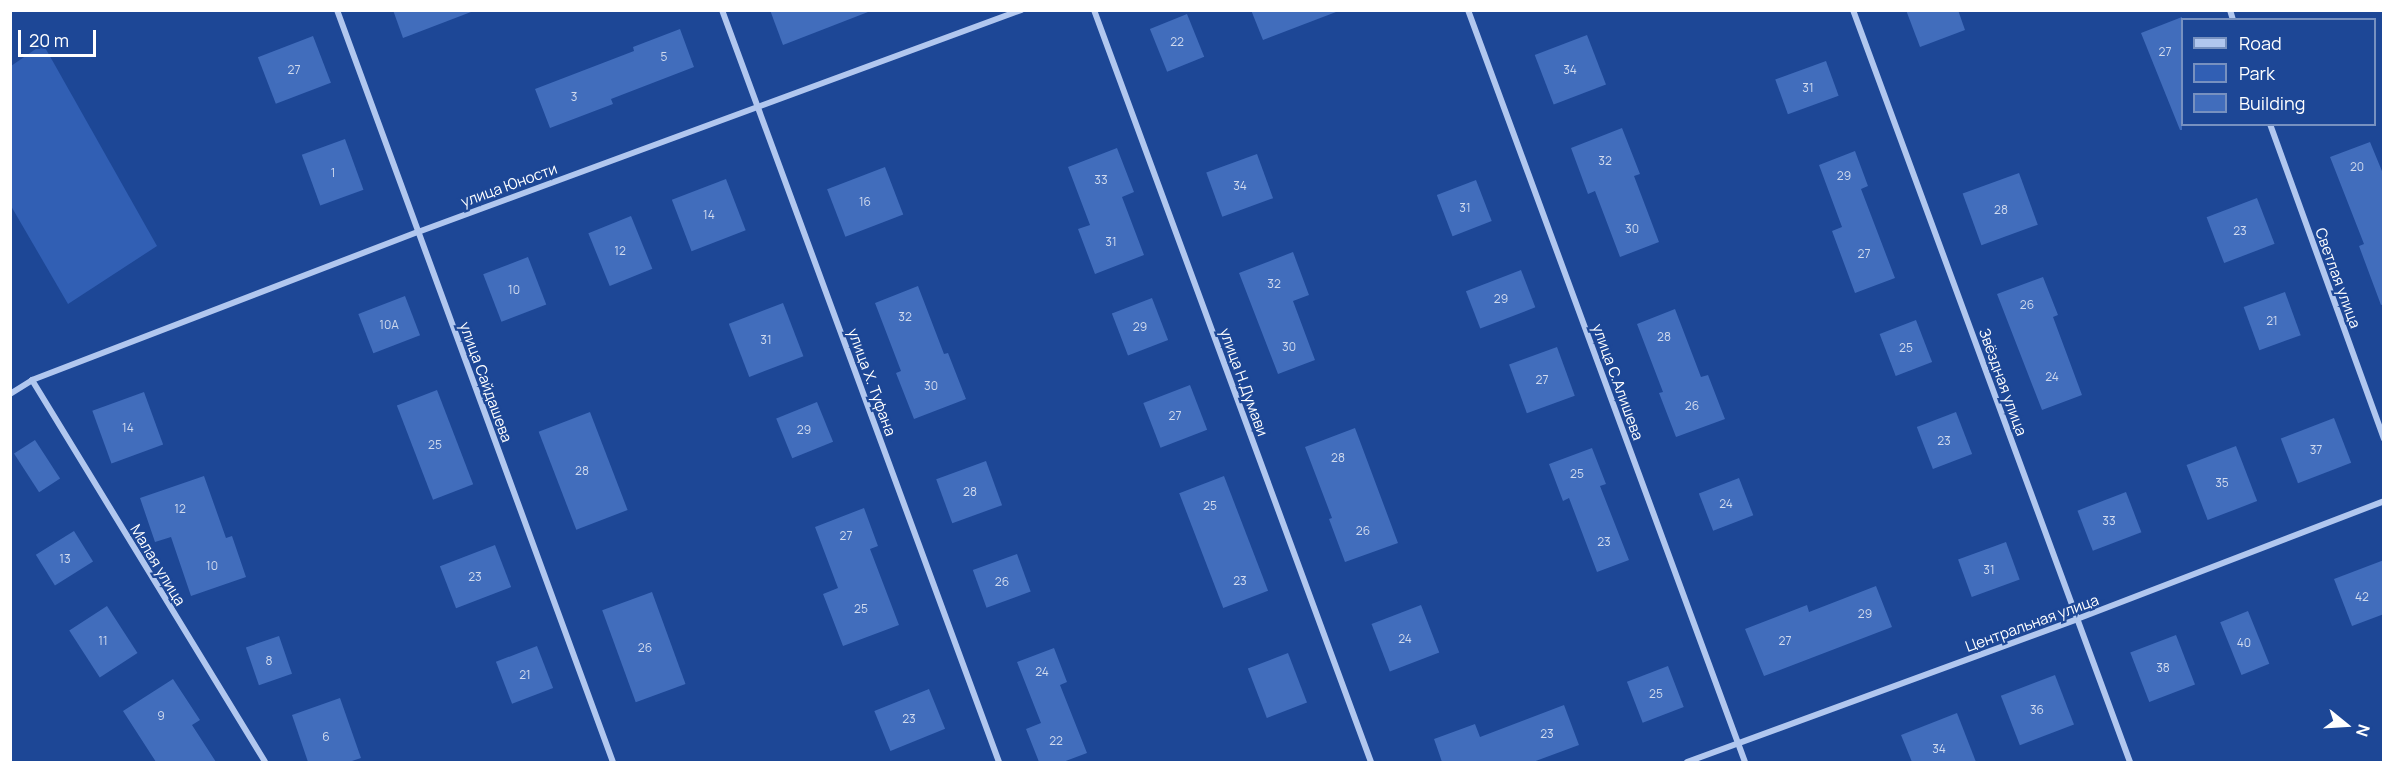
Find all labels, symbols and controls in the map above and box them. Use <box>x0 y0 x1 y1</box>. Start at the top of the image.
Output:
scale bar <box>21 18 99 56</box>
legend <box>2181 18 2376 126</box>
text: 20 m <box>29 28 69 52</box>
text: Road <box>2239 31 2282 55</box>
house number: 22 <box>1170 35 1184 49</box>
house number: 27 <box>2159 45 2171 59</box>
house number: 5 <box>661 50 667 64</box>
text: Park <box>2239 61 2275 85</box>
house number: 27 <box>288 63 300 77</box>
house number: 34 <box>1563 63 1577 77</box>
house number: 31 <box>1802 81 1814 95</box>
house number: 3 <box>571 90 577 104</box>
text: Building <box>2239 91 2305 115</box>
house number: 32 <box>1598 154 1612 168</box>
street label: улица Юности <box>458 159 560 211</box>
house number: 20 <box>2350 160 2364 174</box>
house number: 1 <box>331 166 335 180</box>
house number: 29 <box>1837 169 1851 183</box>
house number: 33 <box>1094 173 1108 187</box>
house number: 34 <box>1233 179 1247 193</box>
house number: 16 <box>859 195 871 209</box>
house number: 31 <box>1459 201 1471 215</box>
house number: 28 <box>1994 203 2008 217</box>
house number: 14 <box>703 208 715 222</box>
house number: 30 <box>1625 222 1639 236</box>
house number: 23 <box>2233 224 2247 238</box>
street label: Светлая улица <box>2311 225 2365 331</box>
house number: 31 <box>1105 235 1117 249</box>
house number: 12 <box>614 244 626 258</box>
house number: 27 <box>1858 247 1870 261</box>
house number: 32 <box>1267 277 1281 291</box>
house number: 10 <box>508 283 520 297</box>
house number: 29 <box>1494 292 1508 306</box>
house number: 26 <box>2020 298 2034 312</box>
house number: 32 <box>898 310 912 324</box>
house number: 21 <box>2266 314 2278 328</box>
house number: 10А <box>379 318 399 332</box>
street label: улица Сайдашева <box>456 319 516 445</box>
house number: 29 <box>1133 320 1147 334</box>
street label: улица С.Алишева <box>1589 321 1647 443</box>
street label: улица Х. Туфана <box>844 326 900 438</box>
street label: улица Н.Думави <box>1216 326 1272 438</box>
street label: Звёздная улица <box>1975 326 2031 438</box>
house number: 28 <box>1657 330 1671 344</box>
house number: 31 <box>760 333 772 347</box>
house number: 30 <box>1282 340 1296 354</box>
house number: 25 <box>1899 341 1913 355</box>
house number: 24 <box>2045 370 2059 384</box>
house number: 27 <box>1536 373 1548 387</box>
house number: 30 <box>924 379 938 393</box>
house number: 26 <box>1685 399 1699 413</box>
house number: 27 <box>1169 409 1181 423</box>
house number: 14 <box>122 421 134 435</box>
house number: 29 <box>797 423 811 437</box>
house number: 23 <box>1937 434 1951 448</box>
house number: 25 <box>428 438 442 452</box>
house number: 37 <box>2310 443 2322 457</box>
house number: 28 <box>1331 451 1345 465</box>
house number: 28 <box>575 464 589 478</box>
house number: 25 <box>1570 467 1584 481</box>
house number: 35 <box>2215 476 2229 490</box>
house number: 28 <box>963 485 977 499</box>
house number: 24 <box>1719 497 1733 511</box>
house number: 25 <box>1203 499 1217 513</box>
house number: 12 <box>174 502 186 516</box>
house number: 33 <box>2102 514 2116 528</box>
street label: Малая улица <box>127 521 189 609</box>
house number: 26 <box>1356 524 1370 538</box>
house number: 27 <box>840 529 852 543</box>
house number: 23 <box>1597 535 1611 549</box>
house number: 13 <box>59 552 71 566</box>
house number: 10 <box>206 559 218 573</box>
house number: 31 <box>1983 563 1995 577</box>
house number: 23 <box>468 570 482 584</box>
house number: 23 <box>1233 574 1247 588</box>
house number: 26 <box>995 575 1009 589</box>
house number: 42 <box>2355 590 2369 604</box>
street label: Центральная улица <box>1963 591 2101 655</box>
house number: 25 <box>854 602 868 616</box>
house number: 29 <box>1858 607 1872 621</box>
house number: 24 <box>1398 632 1412 646</box>
house number: 11 <box>98 634 108 648</box>
house number: 27 <box>1779 634 1791 648</box>
house number: 40 <box>2237 636 2251 650</box>
house number: 26 <box>638 641 652 655</box>
house number: 8 <box>266 654 272 668</box>
house number: 38 <box>2156 661 2170 675</box>
house number: 24 <box>1035 665 1049 679</box>
house number: 21 <box>519 668 531 682</box>
house number: 25 <box>1649 687 1663 701</box>
north arrow <box>2316 695 2376 755</box>
house number: 36 <box>2030 703 2044 717</box>
house number: 9 <box>157 709 165 723</box>
house number: 23 <box>902 712 916 726</box>
text: N <box>2351 722 2375 739</box>
house number: 23 <box>1540 727 1554 741</box>
house number: 6 <box>322 730 330 744</box>
house number: 22 <box>1049 734 1063 748</box>
house number: 34 <box>1932 742 1946 756</box>

